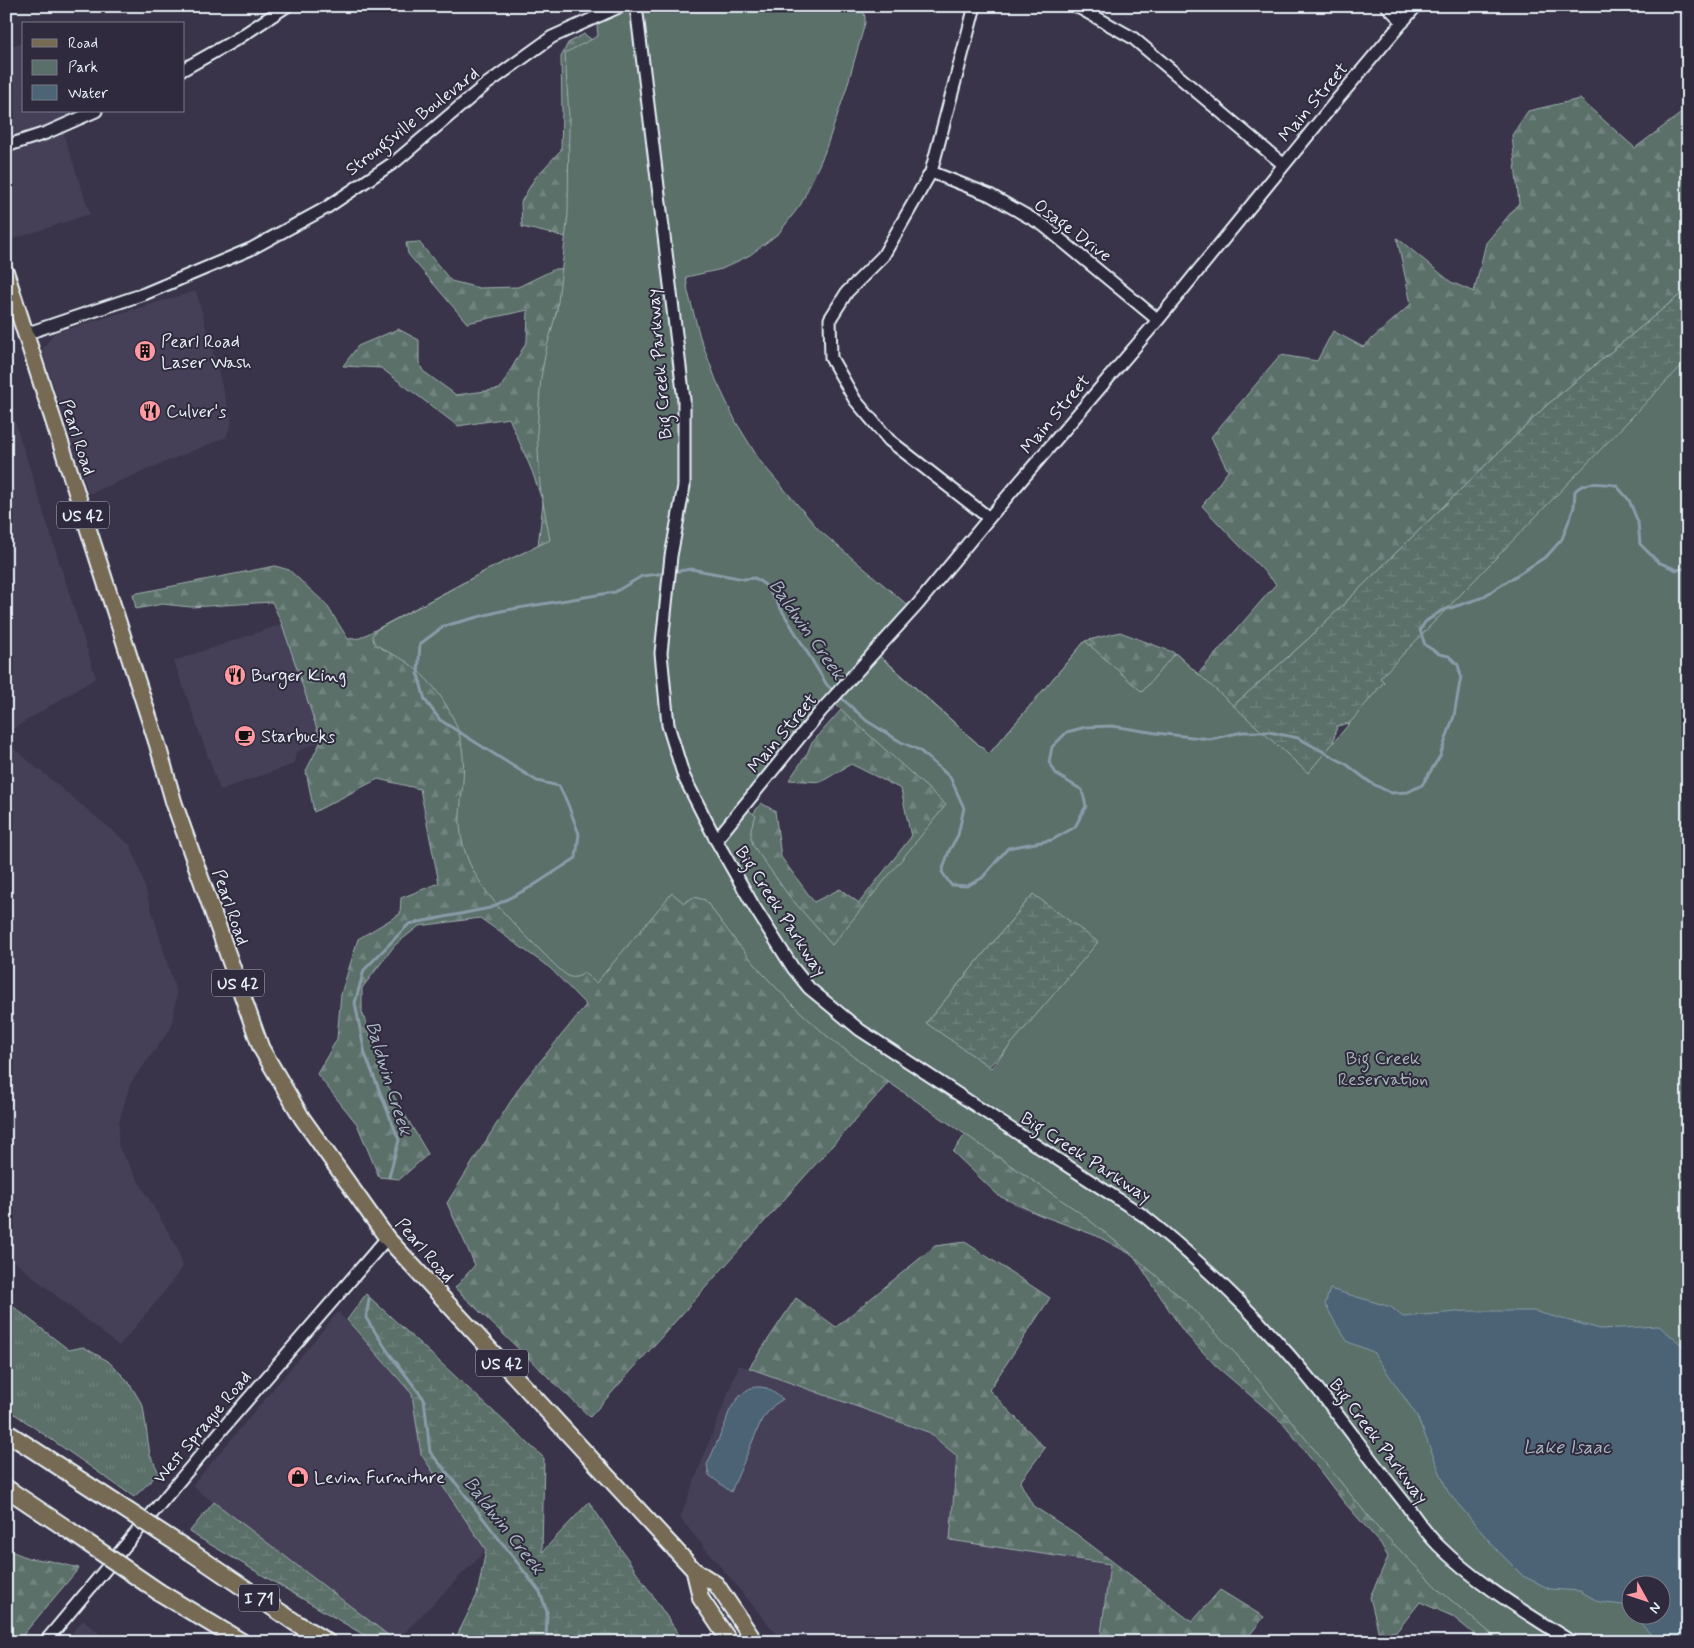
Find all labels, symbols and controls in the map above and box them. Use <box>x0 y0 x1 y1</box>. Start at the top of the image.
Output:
legend <box>22 22 185 112</box>
text: Road <box>68 34 98 54</box>
text: Park <box>68 58 98 78</box>
street label: Main Street <box>1273 58 1354 147</box>
street label: Strongsville Boulevard <box>341 62 486 183</box>
text: Water <box>68 84 108 104</box>
street label: Osage Drive <box>1027 194 1116 270</box>
street label: Big Creek Parkway <box>641 288 681 440</box>
place label: Pearl Road Laser Wash <box>161 330 252 375</box>
building icon: Pearl Road Laser Wash <box>133 339 157 363</box>
street label: Main Street <box>1015 370 1096 459</box>
street label: Pearl Road <box>53 396 101 478</box>
restaurant icon: Culver's <box>138 399 162 423</box>
place label: Culver's <box>166 400 226 424</box>
road number: US 42 <box>57 502 109 528</box>
water label: Baldwin Creek <box>763 574 852 686</box>
restaurant icon: Burger King <box>223 663 247 687</box>
place label: Burger King <box>251 664 346 689</box>
street label: Main Street <box>742 689 823 778</box>
cafe icon: Starbucks <box>233 724 257 748</box>
place label: Starbucks <box>261 725 335 749</box>
street label: Big Creek Parkway <box>727 842 831 982</box>
street label: Pearl Road <box>206 866 254 948</box>
road number: US 42 <box>212 970 264 996</box>
water label: Baldwin Creek <box>359 1018 418 1140</box>
park label: Big Creek Reservation <box>1338 1047 1428 1092</box>
street label: Big Creek Parkway <box>1015 1107 1155 1211</box>
street label: Pearl Road <box>389 1213 459 1288</box>
road number: US 42 <box>476 1350 528 1376</box>
street label: West Sprague Road <box>148 1366 257 1489</box>
street label: Big Creek Parkway <box>1322 1374 1433 1510</box>
water label: Lake Isaac <box>1523 1435 1611 1460</box>
shop icon: Levin Furniture <box>286 1465 310 1489</box>
place label: Levin Furniture <box>314 1466 445 1490</box>
water label: Baldwin Creek <box>458 1472 551 1581</box>
north arrow <box>1622 1576 1672 1626</box>
road number: I 71 <box>239 1585 279 1612</box>
text: N <box>1645 1598 1665 1617</box>

